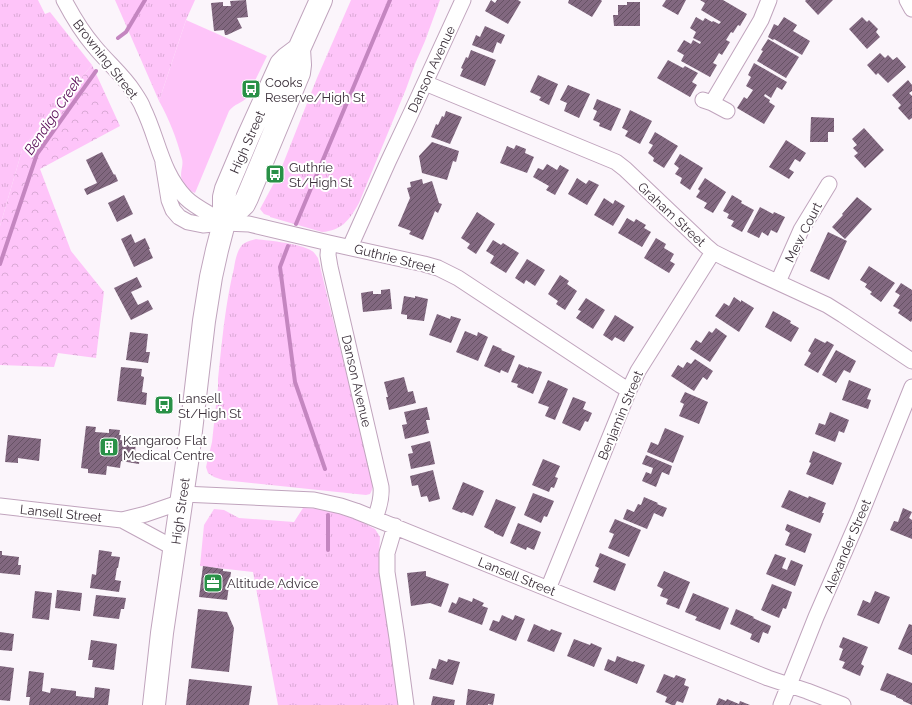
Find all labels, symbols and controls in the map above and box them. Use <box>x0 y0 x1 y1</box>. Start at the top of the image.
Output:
street label: Browning Street <box>70 17 142 102</box>
street label: Danson Avenue <box>405 23 458 115</box>
water label: Bendigo Creek <box>21 72 86 157</box>
place label: Cooks Reserve/High St <box>265 75 366 105</box>
bus stop icon: Cooks Reserve/High St <box>240 78 262 100</box>
street label: High Street <box>227 108 268 176</box>
place label: Guthrie St/High St <box>289 160 353 190</box>
bus stop icon: Guthrie St/High St <box>264 163 286 185</box>
street label: Graham Street <box>635 179 709 250</box>
street label: Mew Court <box>782 199 825 265</box>
street label: Guthrie Street <box>353 241 438 276</box>
street label: Danson Avenue <box>339 334 374 429</box>
street label: Benjamin Street <box>595 368 646 462</box>
place label: Lansell St/High St <box>178 391 242 421</box>
bus stop icon: Lansell St/High St <box>153 394 175 416</box>
place label: Kangaroo Flat Medical Centre <box>123 433 214 463</box>
building icon: Kangaroo Flat Medical Centre <box>98 436 120 458</box>
street label: High Street <box>168 476 193 545</box>
street label: Alexander Street <box>821 497 874 595</box>
street label: Lansell Street <box>19 502 103 525</box>
street label: Lansell Street <box>476 554 558 599</box>
office icon: Altitude Advice <box>202 572 224 594</box>
place label: Altitude Advice <box>227 576 319 591</box>

